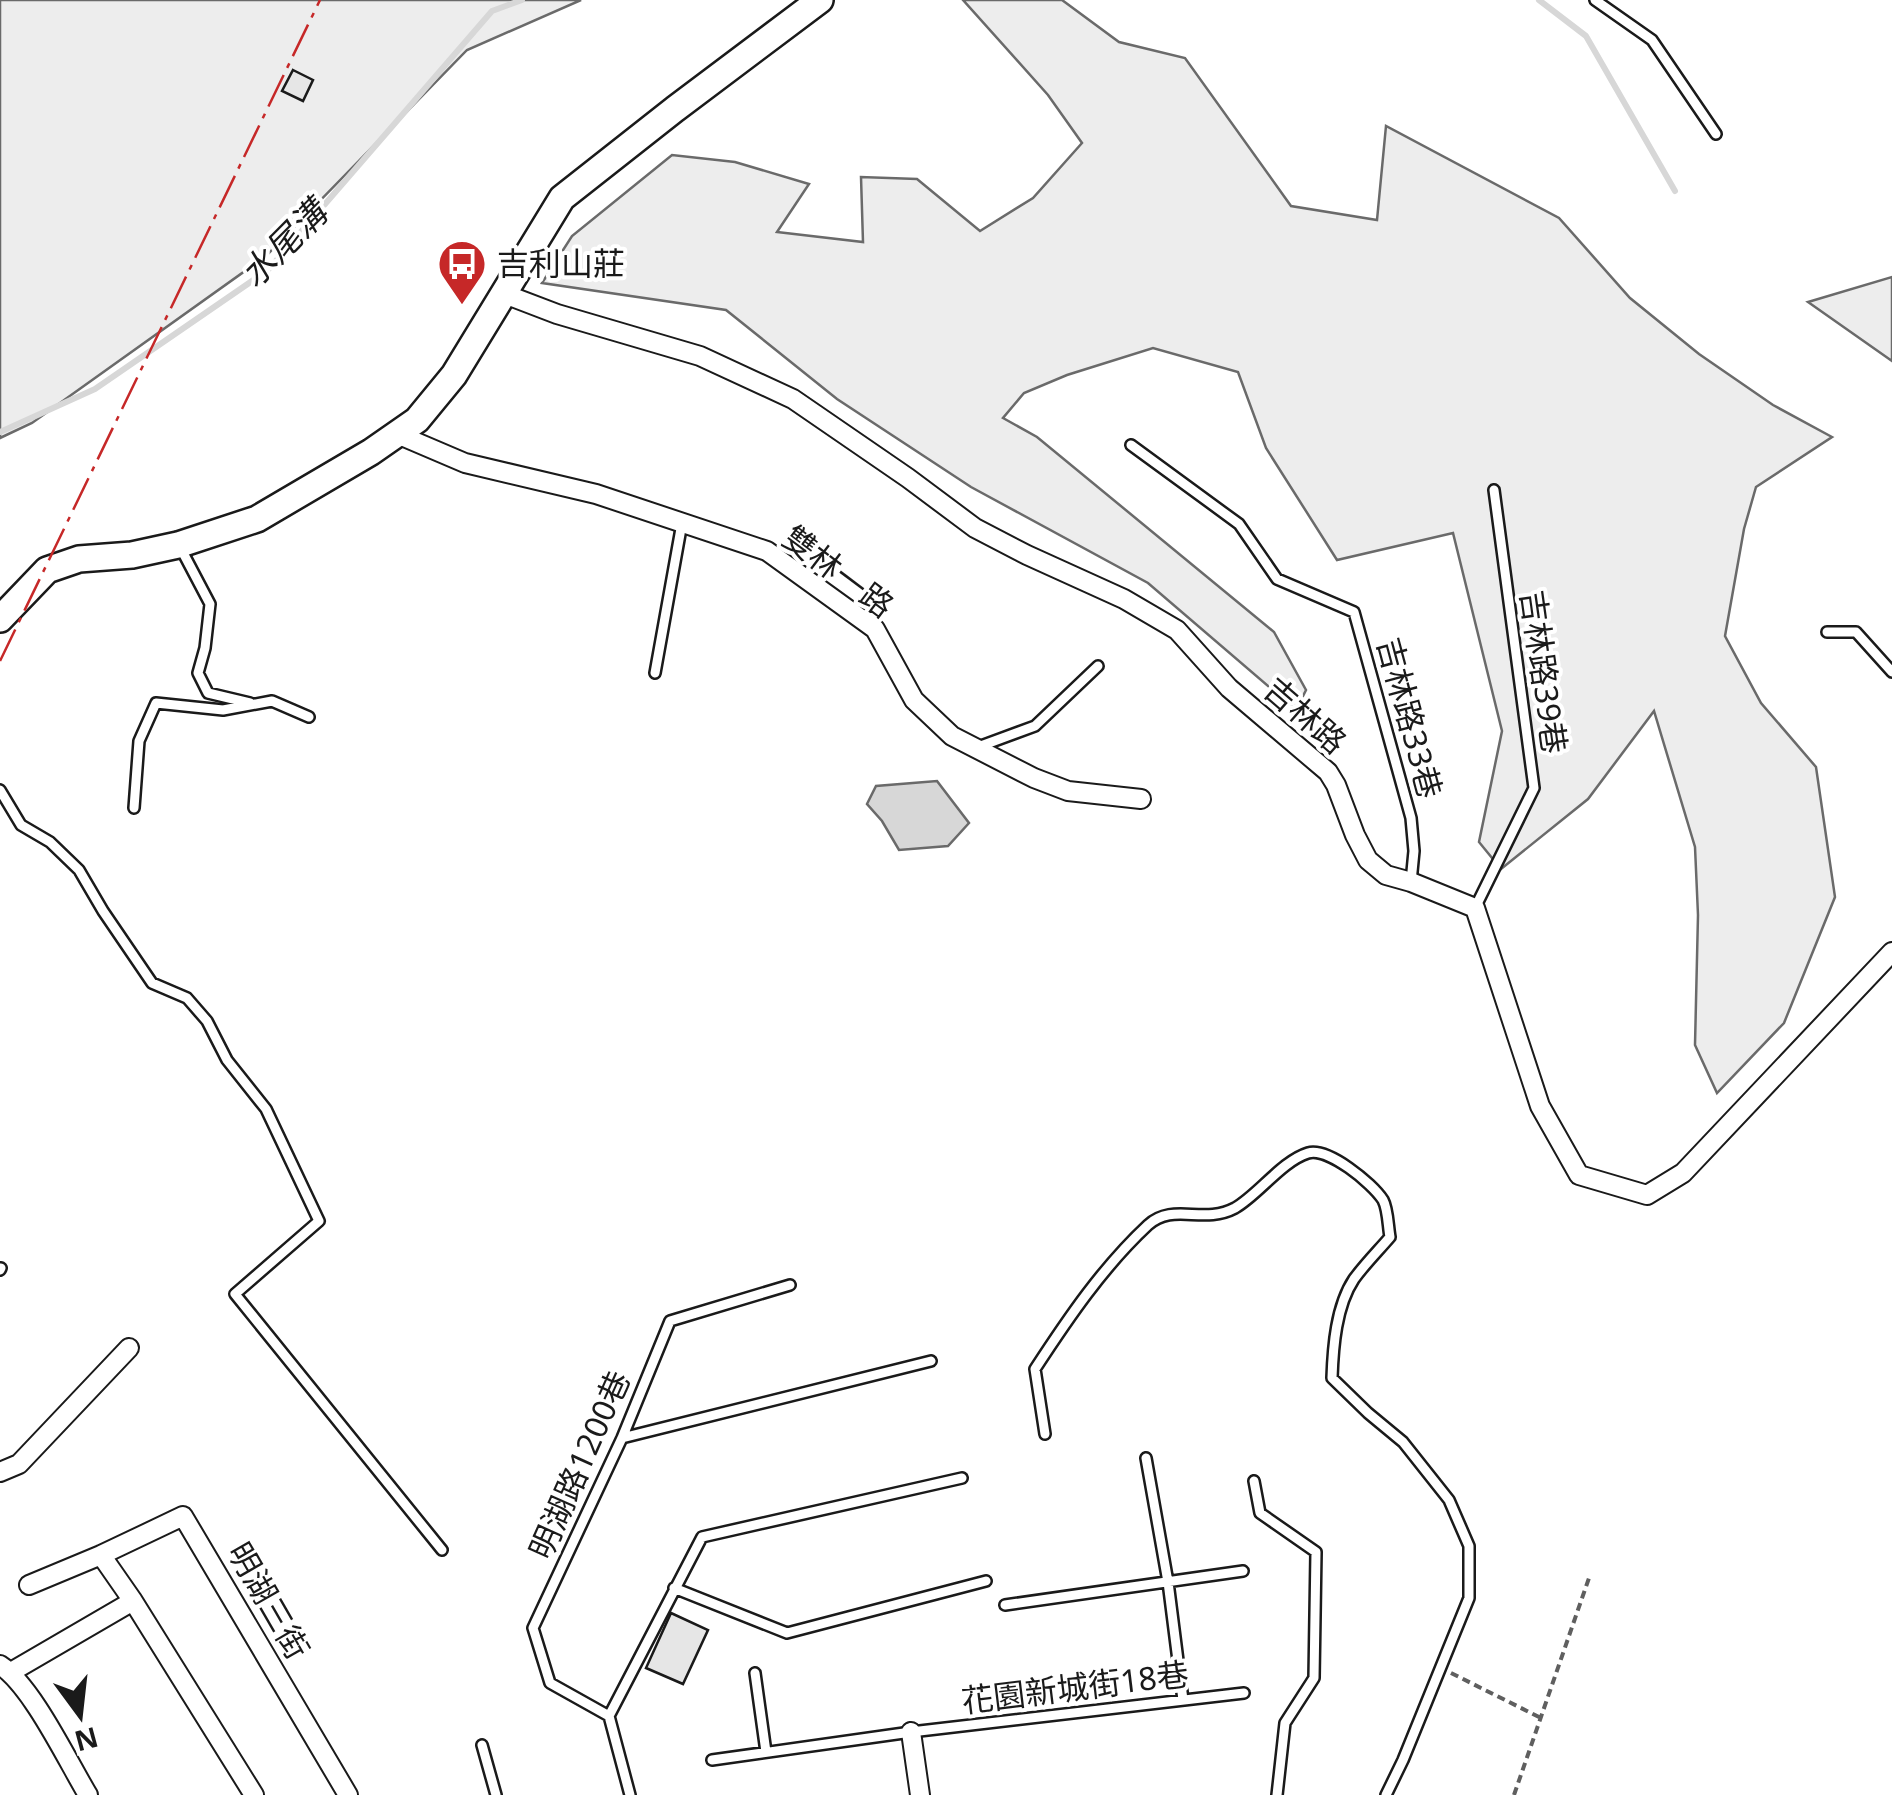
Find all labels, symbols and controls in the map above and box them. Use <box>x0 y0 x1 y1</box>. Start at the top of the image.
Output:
water label: 水尾溝 <box>229 186 340 297</box>
bus stop icon: 吉利山莊 <box>436 238 488 306</box>
place label: 吉利山莊 <box>497 241 625 284</box>
street label: 雙林一路 <box>775 515 903 626</box>
street label: 吉林路39巷 <box>1512 587 1577 756</box>
street label: 吉林路33巷 <box>1368 633 1453 803</box>
street label: 吉林路 <box>1256 667 1356 763</box>
street label: 明湖路1200巷 <box>518 1364 639 1565</box>
street label: 明湖三街 <box>219 1534 320 1666</box>
street label: 花園新城街18巷 <box>959 1651 1191 1722</box>
north arrow <box>30 1665 130 1765</box>
text: N <box>71 1719 103 1761</box>

